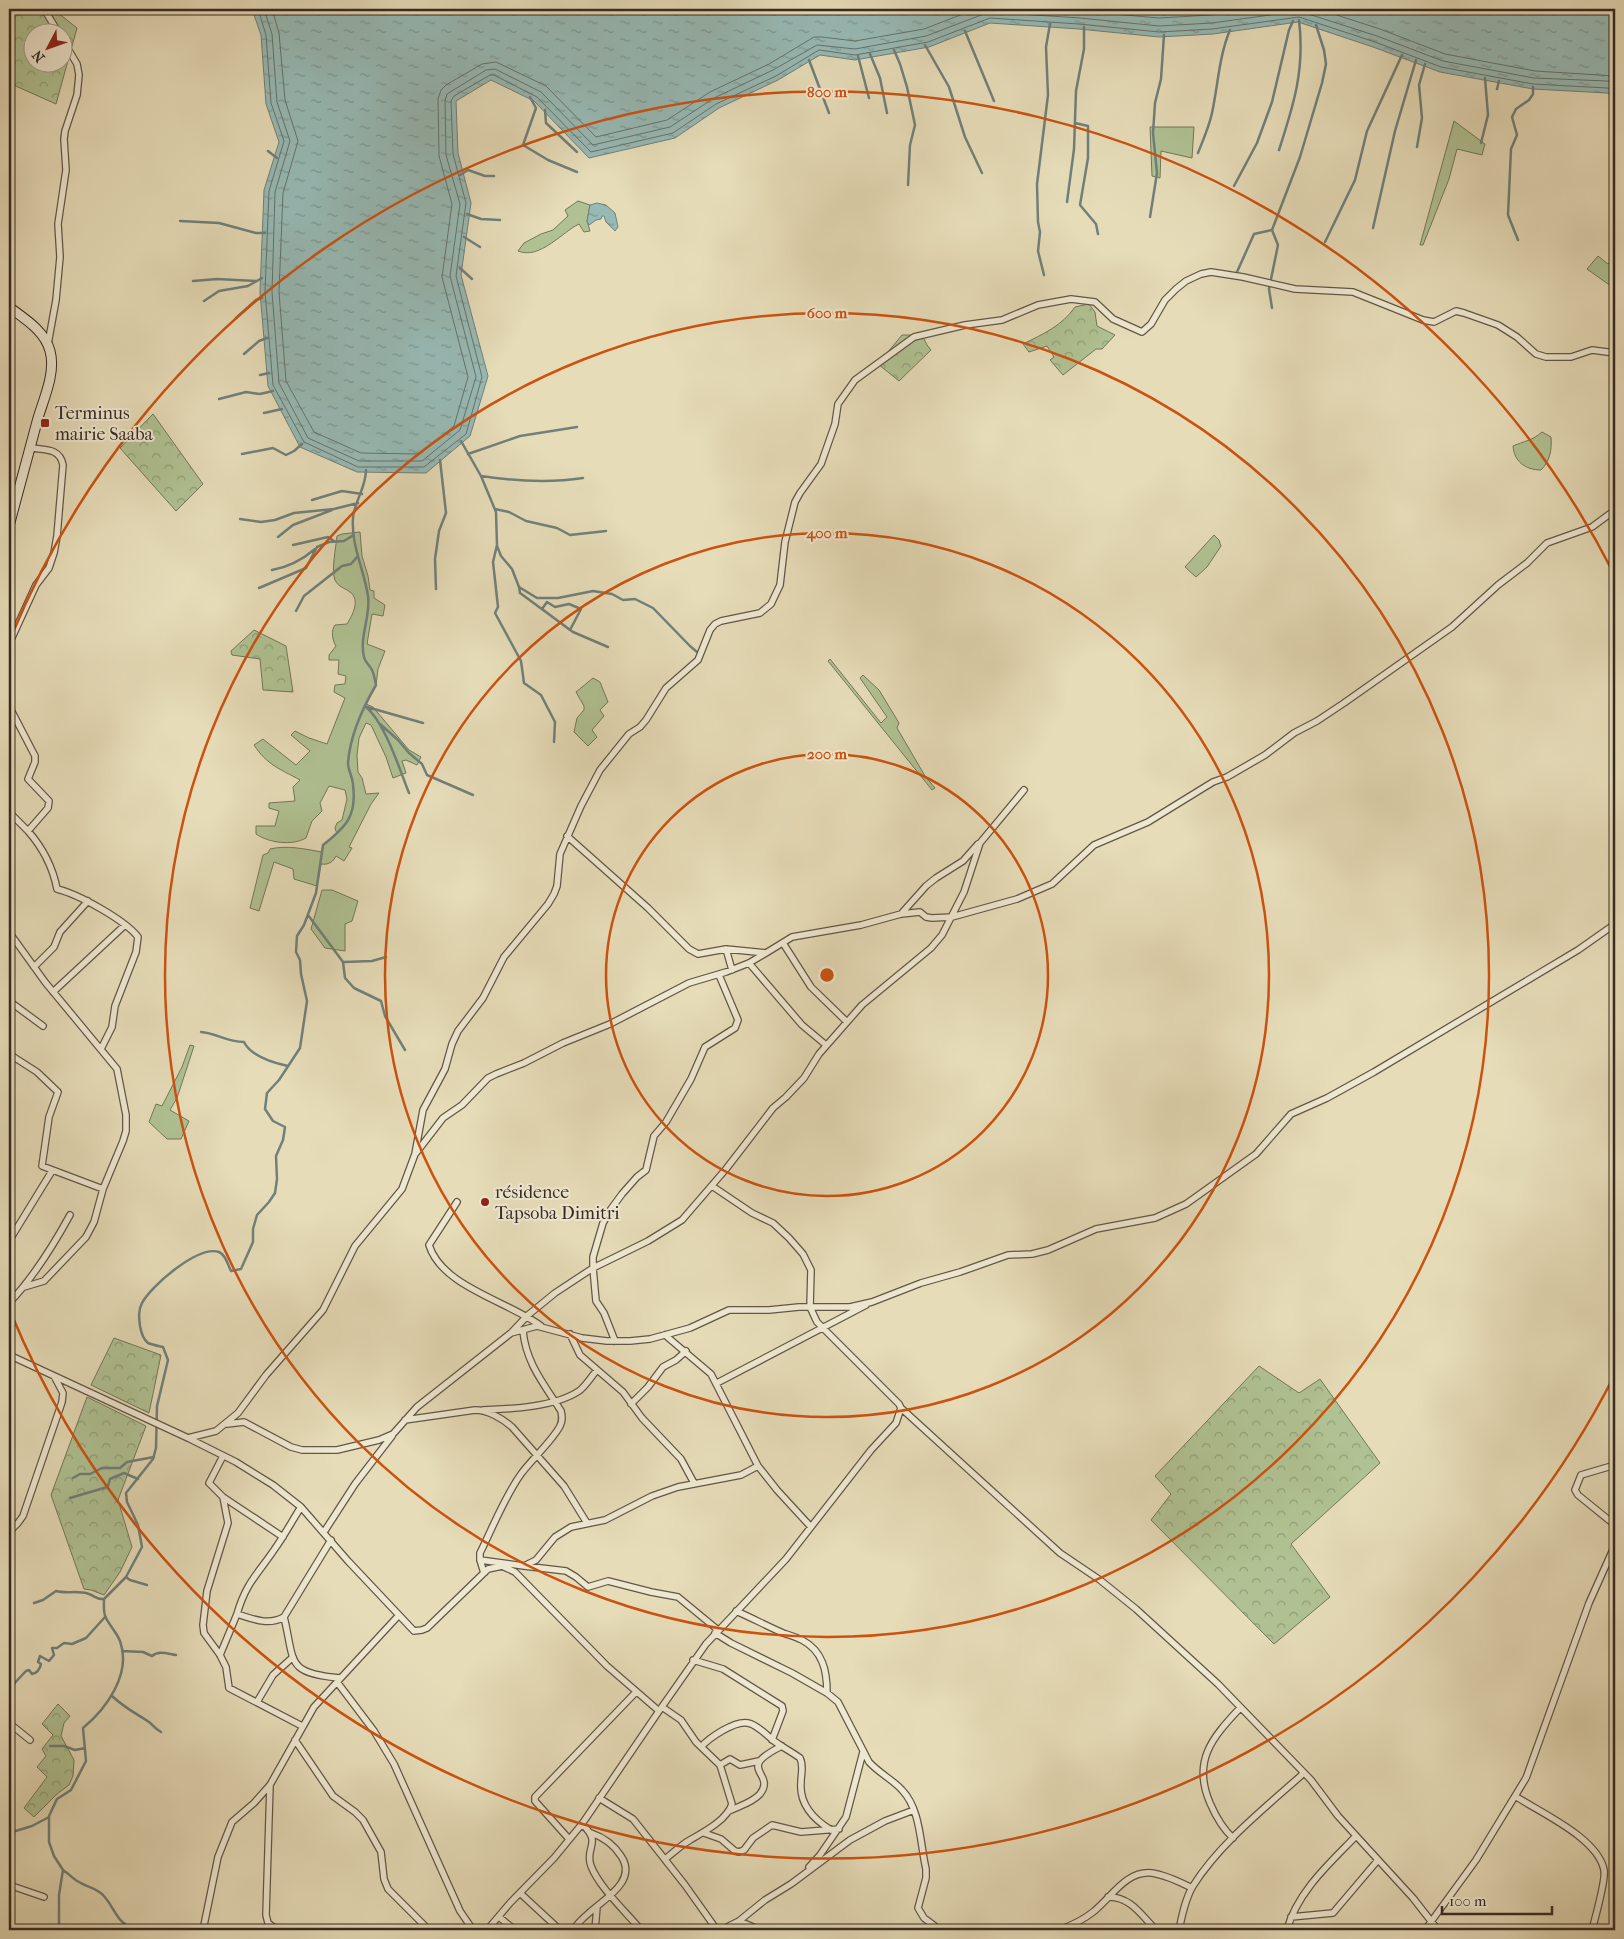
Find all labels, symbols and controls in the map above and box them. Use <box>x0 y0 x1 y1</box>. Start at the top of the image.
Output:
north arrow <box>22 22 72 72</box>
text: N <box>28 46 48 66</box>
text: 800 m <box>807 83 847 101</box>
text: 600 m <box>807 304 848 322</box>
place label: Terminus mairie Saaba <box>55 403 154 445</box>
marker: Terminus mairie Saaba <box>39 417 51 429</box>
text: 400 m <box>805 524 848 542</box>
text: 200 m <box>807 745 847 763</box>
centre of rings <box>818 966 836 984</box>
place label: résidence Tapsoba Dimitri <box>495 1182 620 1224</box>
marker: résidence Tapsoba Dimitri <box>479 1196 491 1208</box>
scale bar <box>1442 1884 1552 1916</box>
text: 100 m <box>1449 1892 1487 1910</box>

